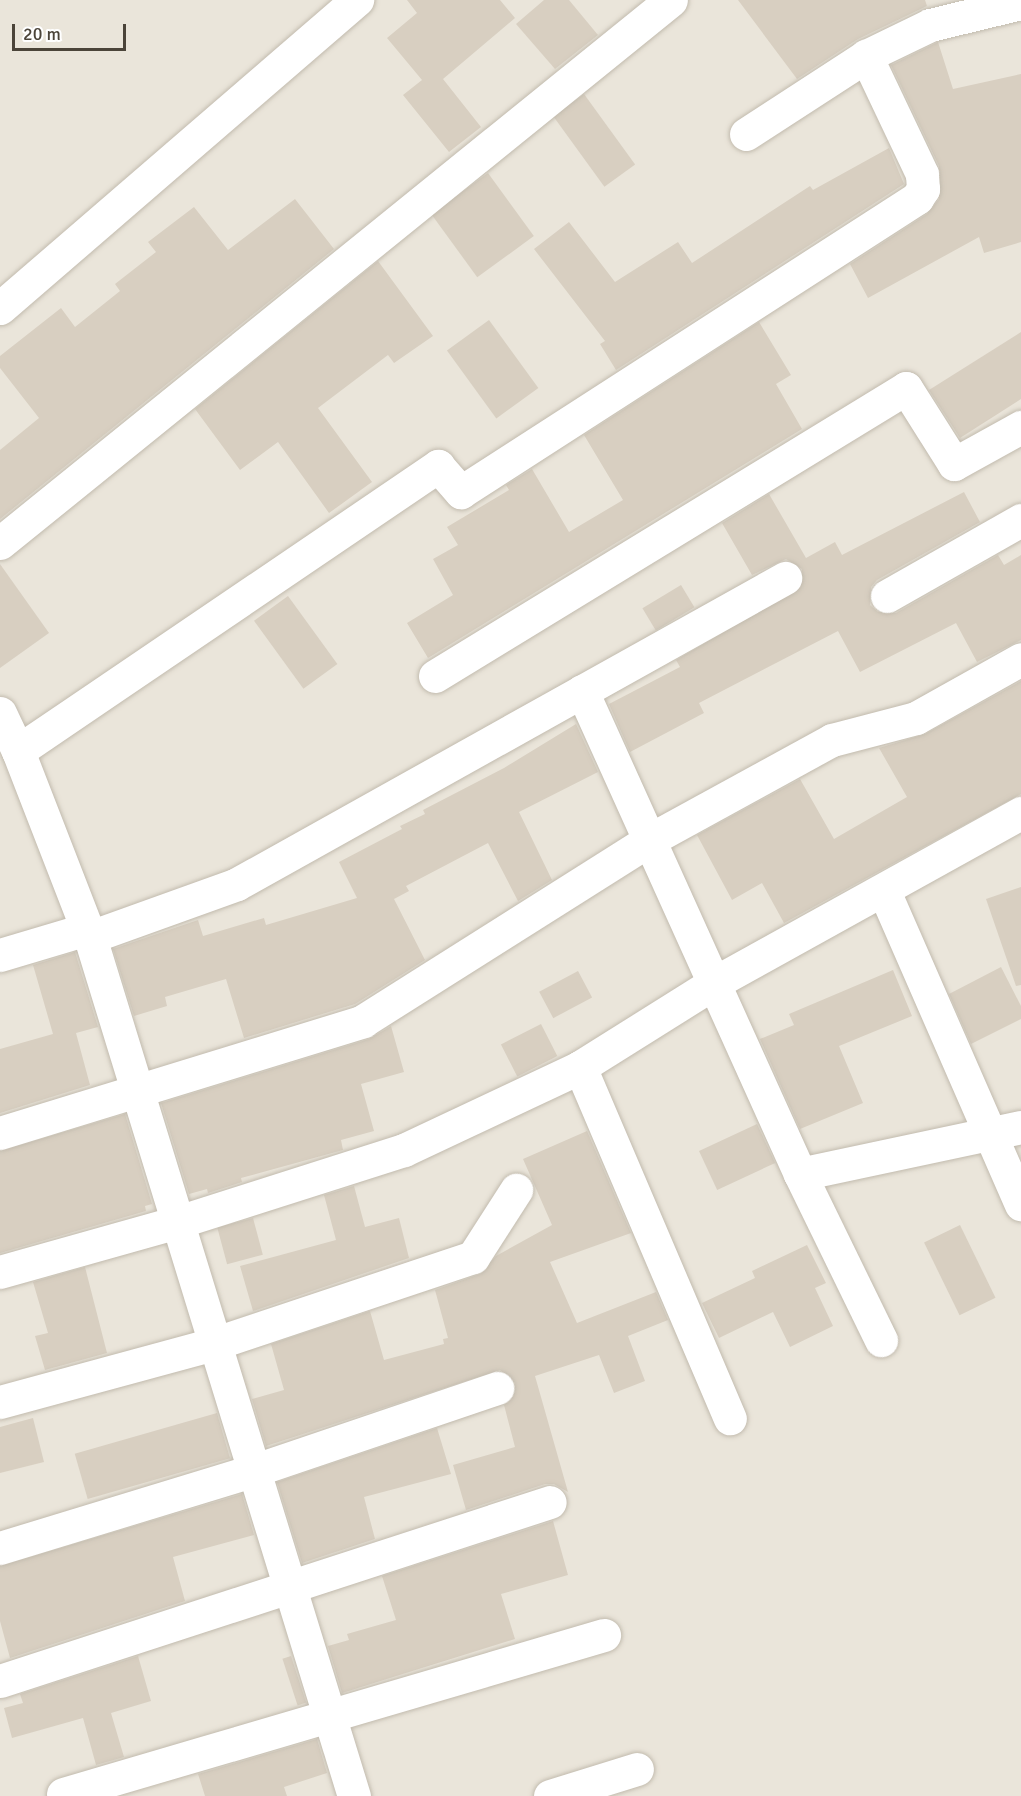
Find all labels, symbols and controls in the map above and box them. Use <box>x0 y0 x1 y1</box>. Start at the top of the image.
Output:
scale bar <box>15 12 129 50</box>
text: 20 m <box>23 23 61 45</box>

